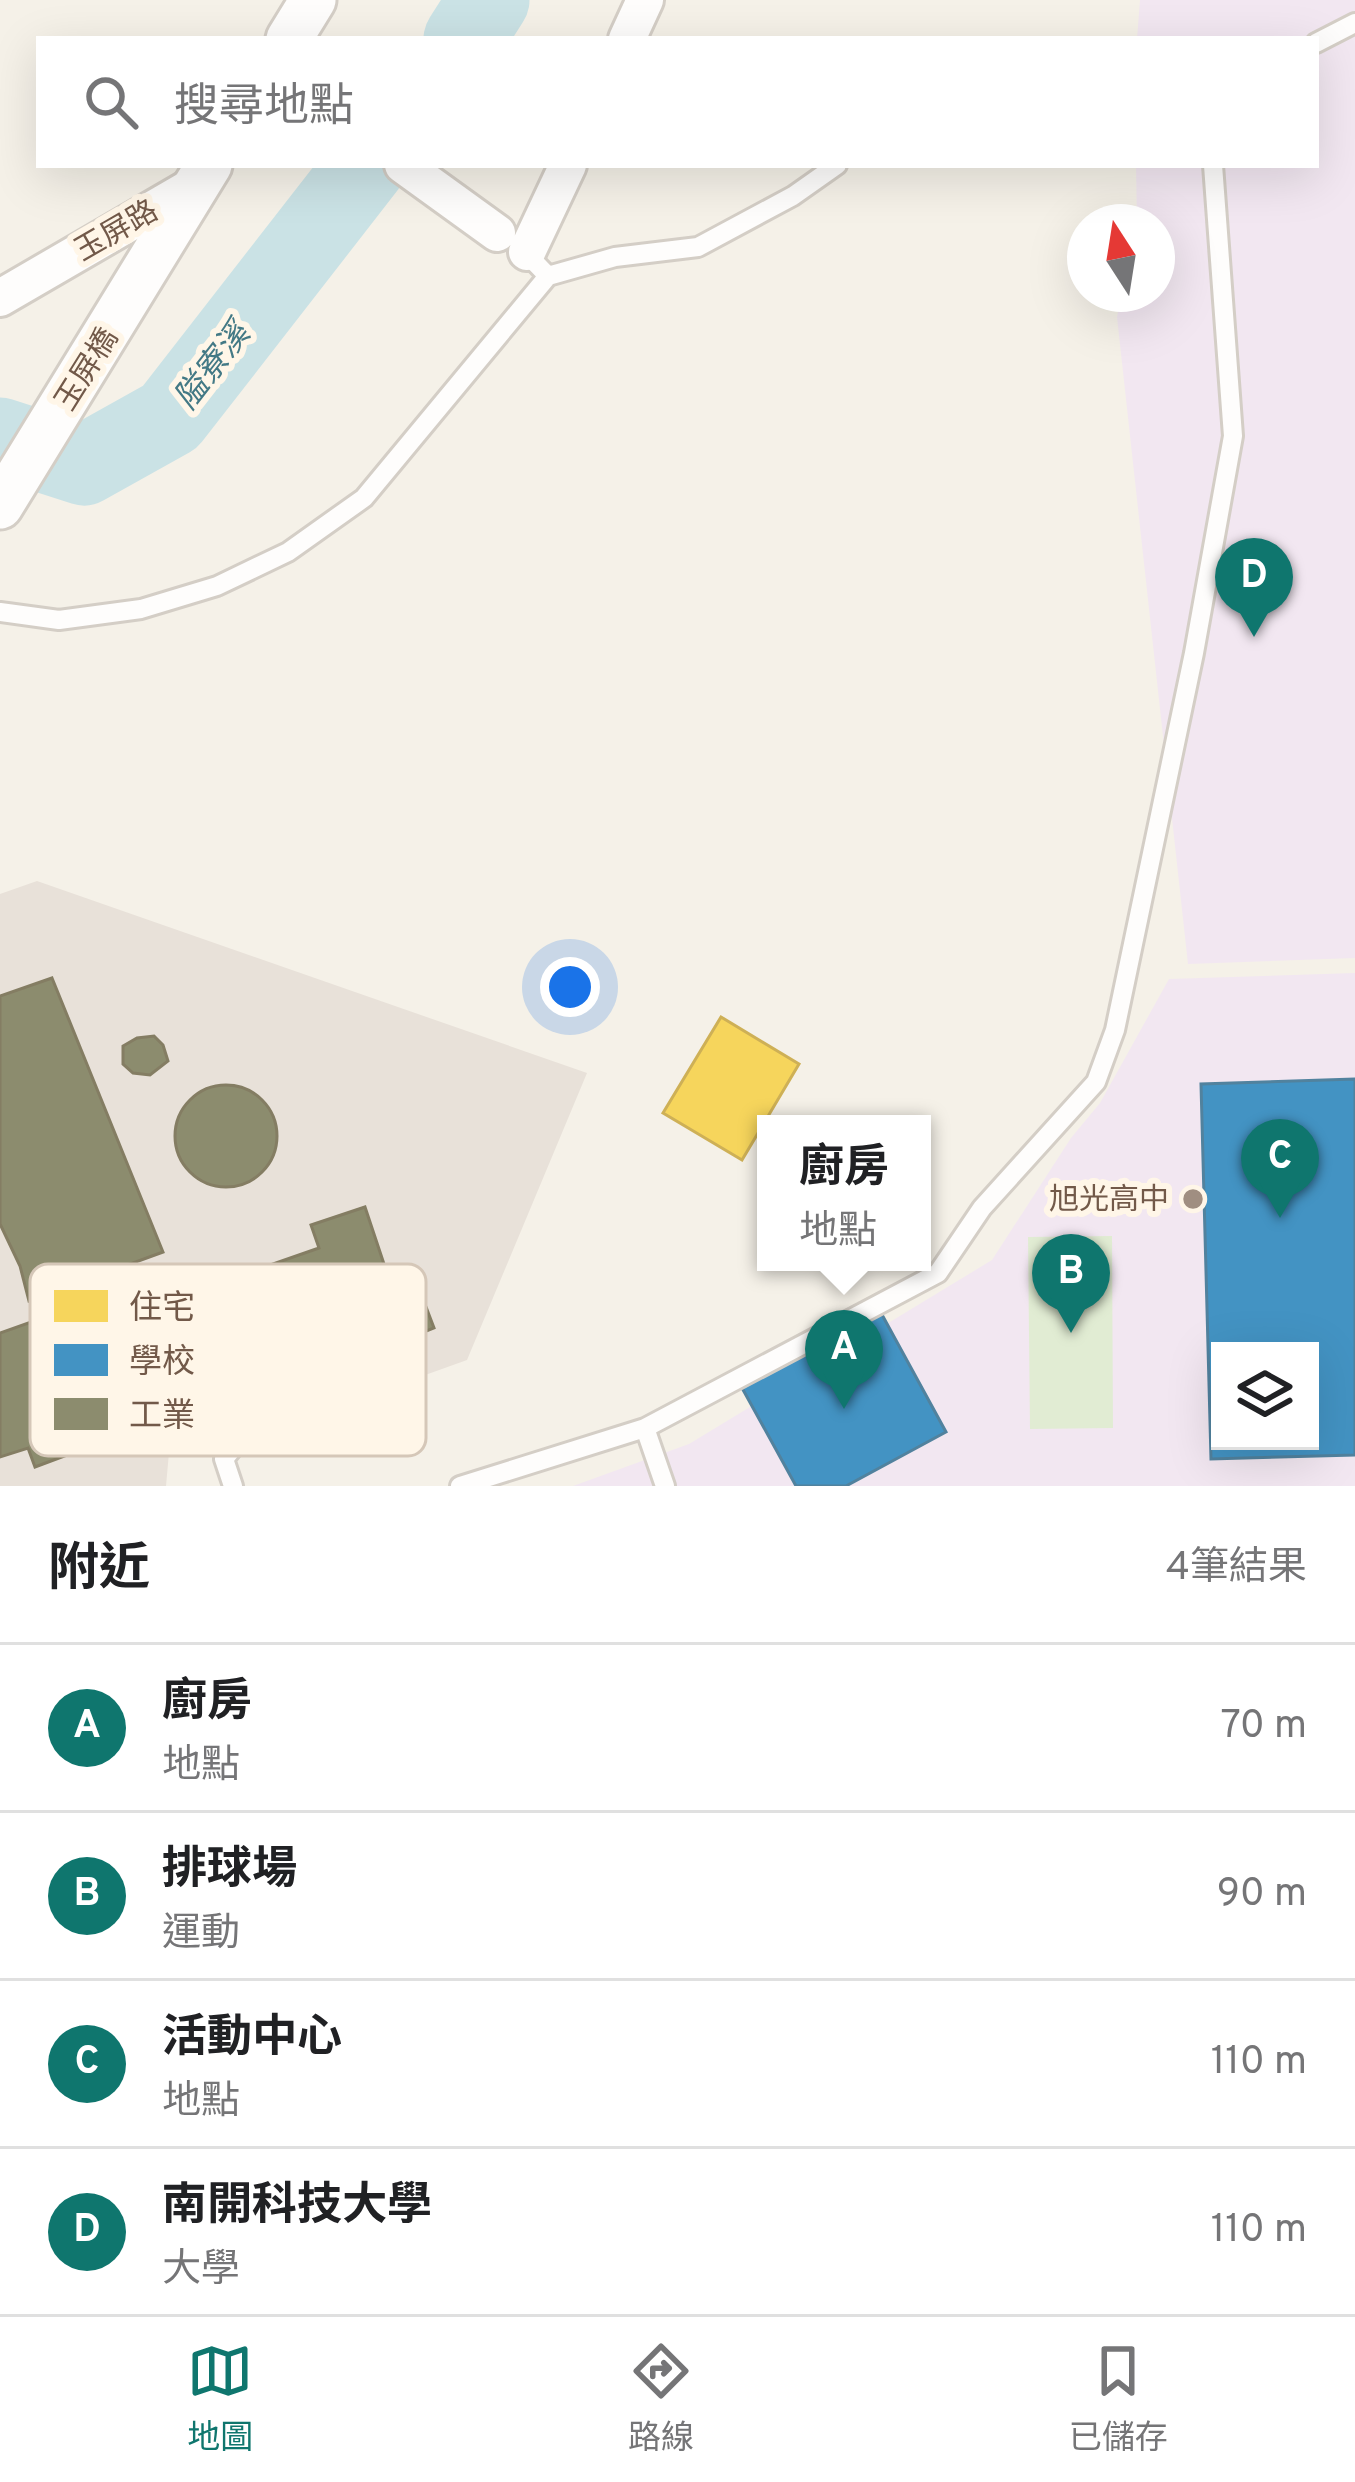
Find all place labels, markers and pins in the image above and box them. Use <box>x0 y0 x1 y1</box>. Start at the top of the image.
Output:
pin: D <box>1215 538 1293 637</box>
pin: C <box>1241 1119 1319 1218</box>
place label: 旭光高中 <box>1049 1183 1169 1220</box>
marker: 旭光高中 <box>1180 1186 1206 1212</box>
pin: B <box>1032 1234 1110 1333</box>
pin: A <box>805 1310 883 1409</box>

